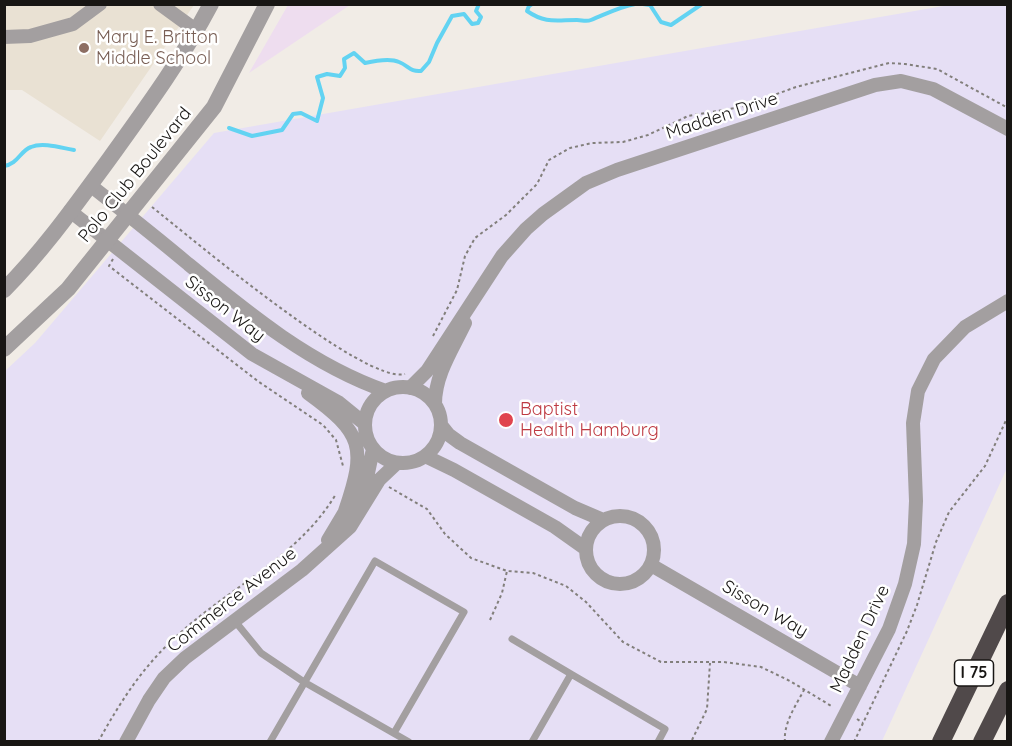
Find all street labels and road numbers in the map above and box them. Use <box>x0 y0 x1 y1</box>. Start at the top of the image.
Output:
street label: Madden Drive <box>663 88 781 144</box>
street label: Polo Club Boulevard <box>74 103 196 247</box>
street label: Sisson Way <box>181 271 269 347</box>
street label: Commerce Avenue <box>163 543 301 657</box>
street label: Sisson Way <box>718 576 812 642</box>
street label: Madden Drive <box>826 582 894 696</box>
road number: I 75 <box>954 660 994 686</box>

